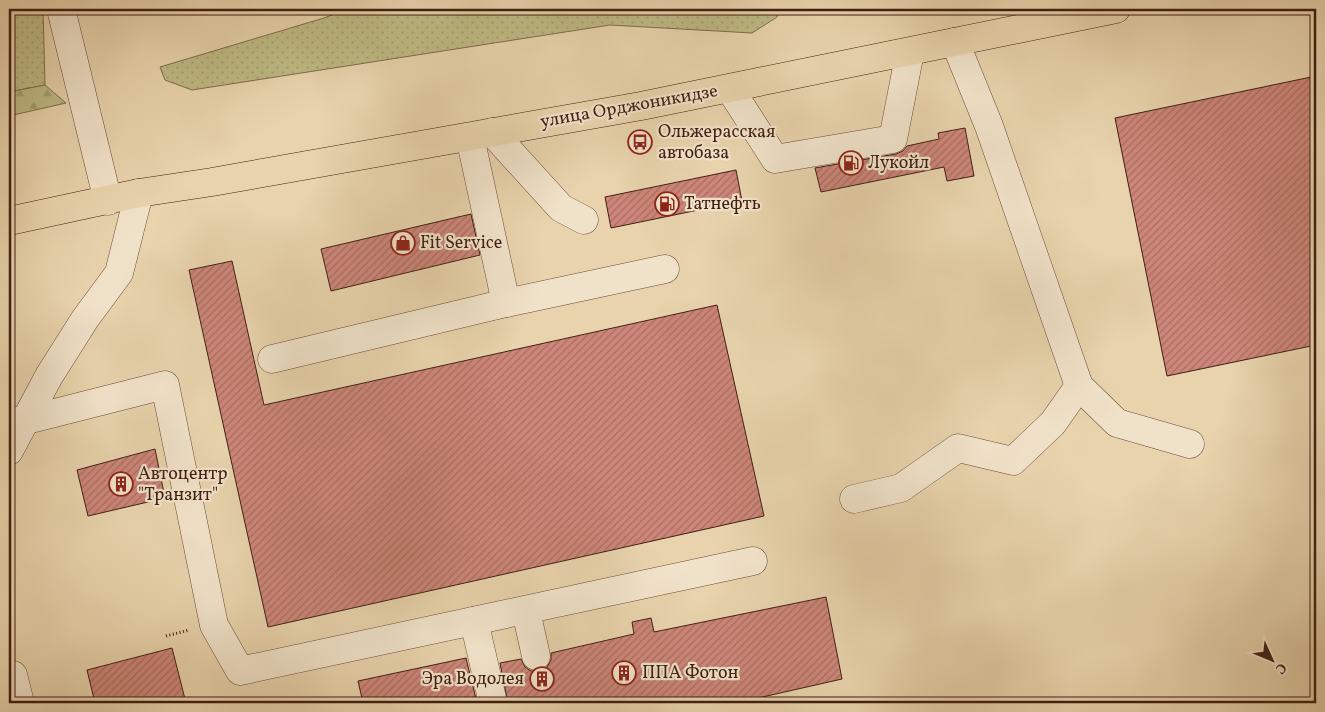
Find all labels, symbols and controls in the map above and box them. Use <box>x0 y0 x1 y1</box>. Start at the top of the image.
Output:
street label: улица Орджоникидзе <box>538 79 720 135</box>
place label: Ольжерасская автобаза <box>658 120 775 166</box>
bus stop icon: Ольжерасская автобаза <box>627 129 653 155</box>
fuel station icon: Лукойл <box>838 150 864 176</box>
place label: Лукойл <box>868 151 929 176</box>
fuel station icon: Татнефть <box>654 191 680 217</box>
place label: Татнефть <box>684 192 761 217</box>
shop icon: Fit Service <box>390 230 416 256</box>
place label: Fit Service <box>420 231 502 256</box>
place label: Автоцентр "Транзит" <box>138 462 228 508</box>
building icon: Автоцентр "Транзит" <box>108 471 134 497</box>
north arrow <box>1248 634 1298 684</box>
text: С <box>1270 658 1290 678</box>
building icon: ППА Фотон <box>611 660 637 686</box>
place label: ППА Фотон <box>642 661 739 686</box>
building icon: Эра Водолея <box>529 666 555 692</box>
place label: Эра Водолея <box>422 667 524 692</box>

